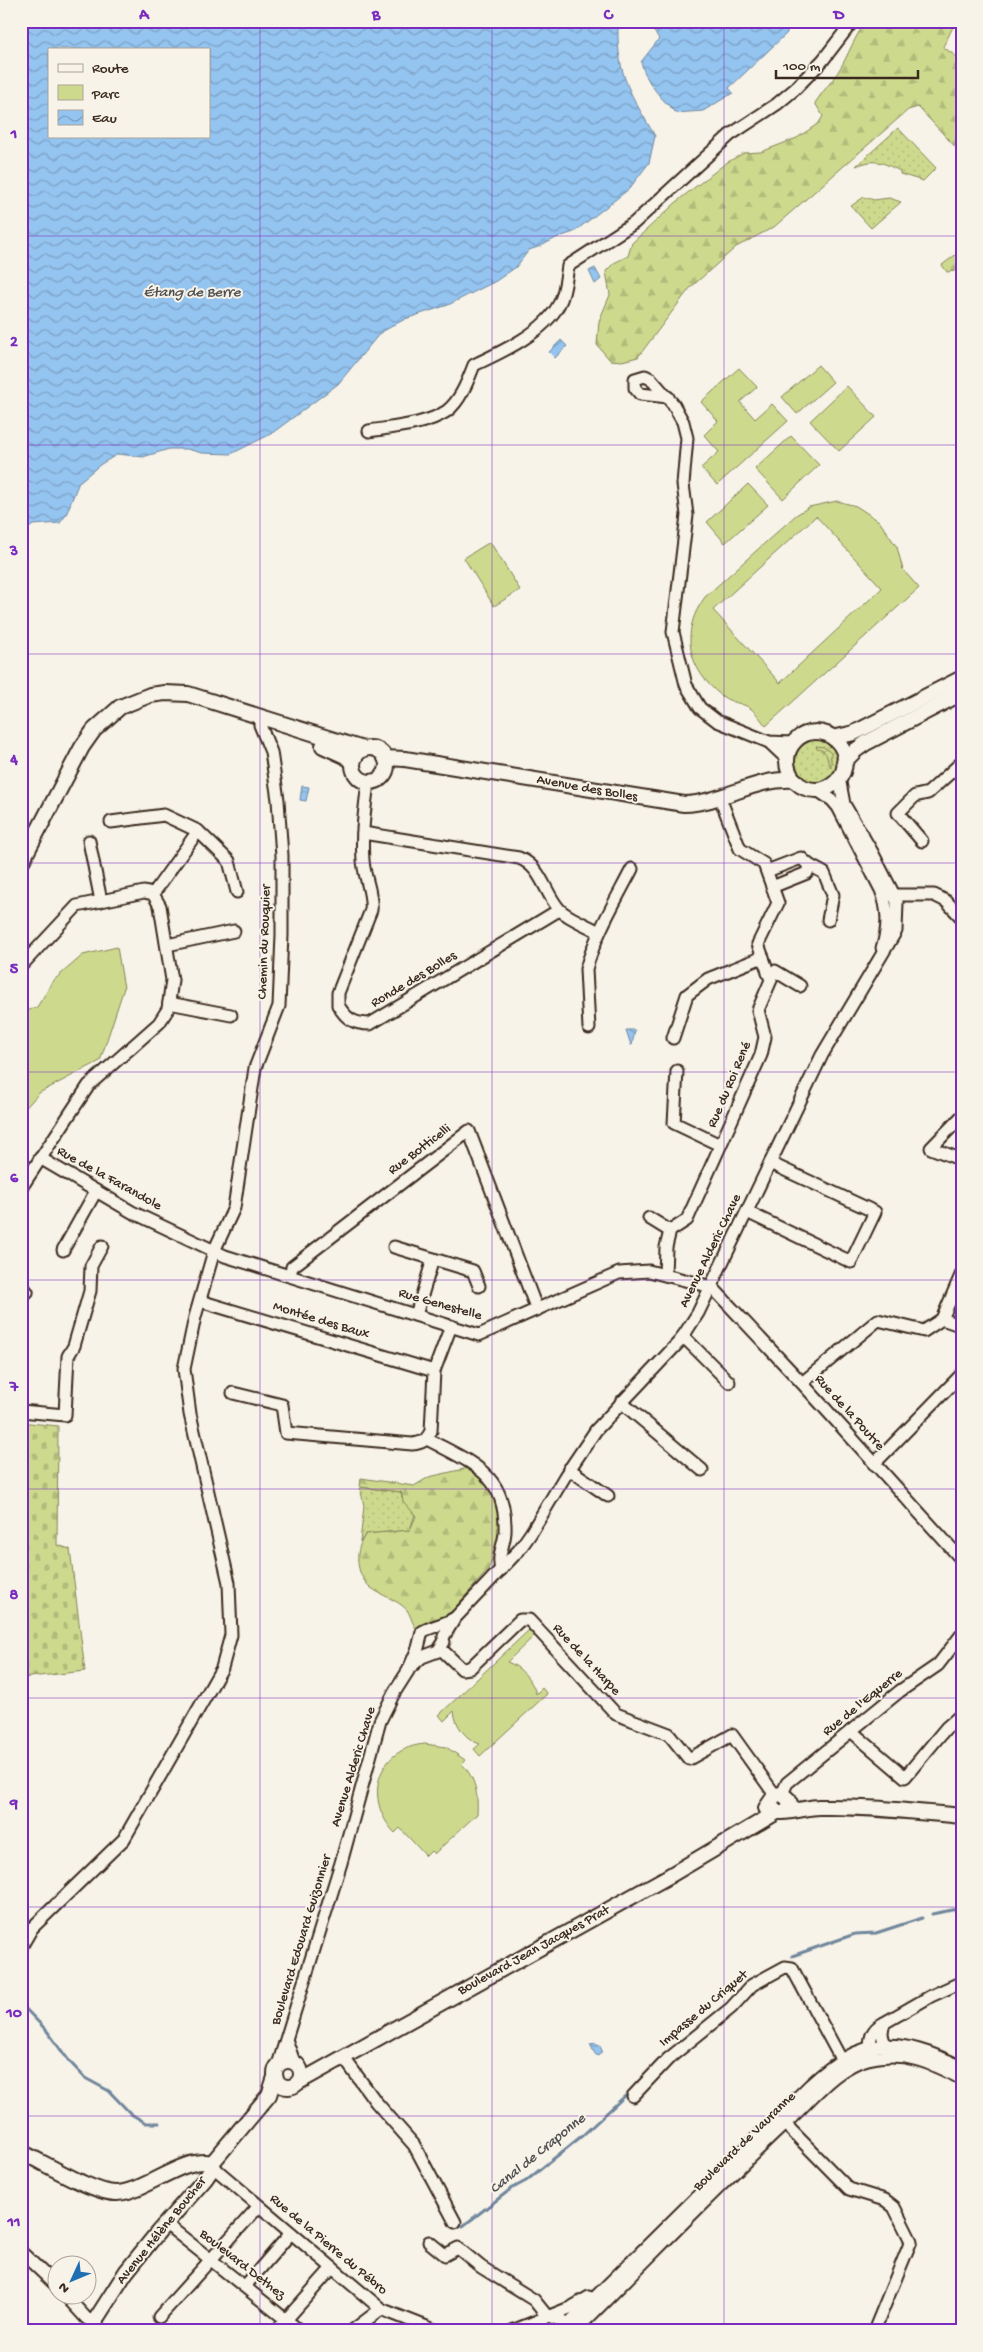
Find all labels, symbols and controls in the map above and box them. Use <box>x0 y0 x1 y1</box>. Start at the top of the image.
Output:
text: A <box>138 7 150 26</box>
text: B <box>371 7 381 26</box>
text: C <box>603 7 614 26</box>
text: D <box>832 7 845 26</box>
legend <box>48 48 210 138</box>
scale bar <box>776 48 918 80</box>
text: 100 m <box>782 58 821 76</box>
text: Route <box>92 60 129 78</box>
text: Parc <box>91 86 120 104</box>
text: Eau <box>92 110 117 128</box>
text: 1 <box>10 126 17 145</box>
water label: Étang de Berre <box>144 284 242 302</box>
text: 2 <box>10 334 18 353</box>
text: 3 <box>9 543 18 562</box>
text: 4 <box>9 752 18 771</box>
street label: Avenue des Bolles <box>535 772 640 806</box>
street label: Chemin du Rouquier <box>255 883 276 1000</box>
street label: Ronde des Bolles <box>368 947 461 1012</box>
text: 5 <box>10 961 19 980</box>
street label: Rue du Roi René <box>704 1039 756 1131</box>
street label: Rue Botticelli <box>385 1121 455 1179</box>
street label: Rue de la Farandole <box>54 1143 165 1215</box>
text: 6 <box>10 1170 19 1189</box>
street label: Avenue Alderic Chave <box>676 1191 746 1311</box>
street label: Rue Genestelle <box>396 1285 484 1325</box>
street label: Montée des Baux <box>271 1298 372 1344</box>
street label: Rue de la Poutre <box>810 1371 888 1455</box>
text: 7 <box>9 1379 19 1398</box>
text: 8 <box>10 1587 19 1606</box>
street label: Rue de la Harpe <box>548 1620 624 1700</box>
street label: Rue de l'Equerre <box>820 1665 907 1740</box>
street label: Avenue Alderic Chave <box>328 1704 381 1829</box>
text: 9 <box>9 1796 18 1815</box>
street label: Boulevard Edouard Guizonnier <box>268 1852 336 2028</box>
street label: Boulevard Jean Jacques Prat <box>454 1902 614 2000</box>
street label: Impasse du Criquet <box>656 1966 753 2051</box>
text: 10 <box>5 2005 22 2024</box>
street label: Boulevard de Vauranne <box>690 2088 800 2196</box>
water label: Canal de Craponne <box>487 2109 590 2198</box>
street label: Avenue Hélène Boucher <box>113 2173 211 2288</box>
street label: Rue de la Pierre du Pébro <box>266 2191 390 2299</box>
text: 11 <box>7 2214 20 2233</box>
street label: Boulevard Dethez <box>195 2225 289 2304</box>
north arrow <box>48 2254 98 2304</box>
text: N <box>55 2278 74 2296</box>

